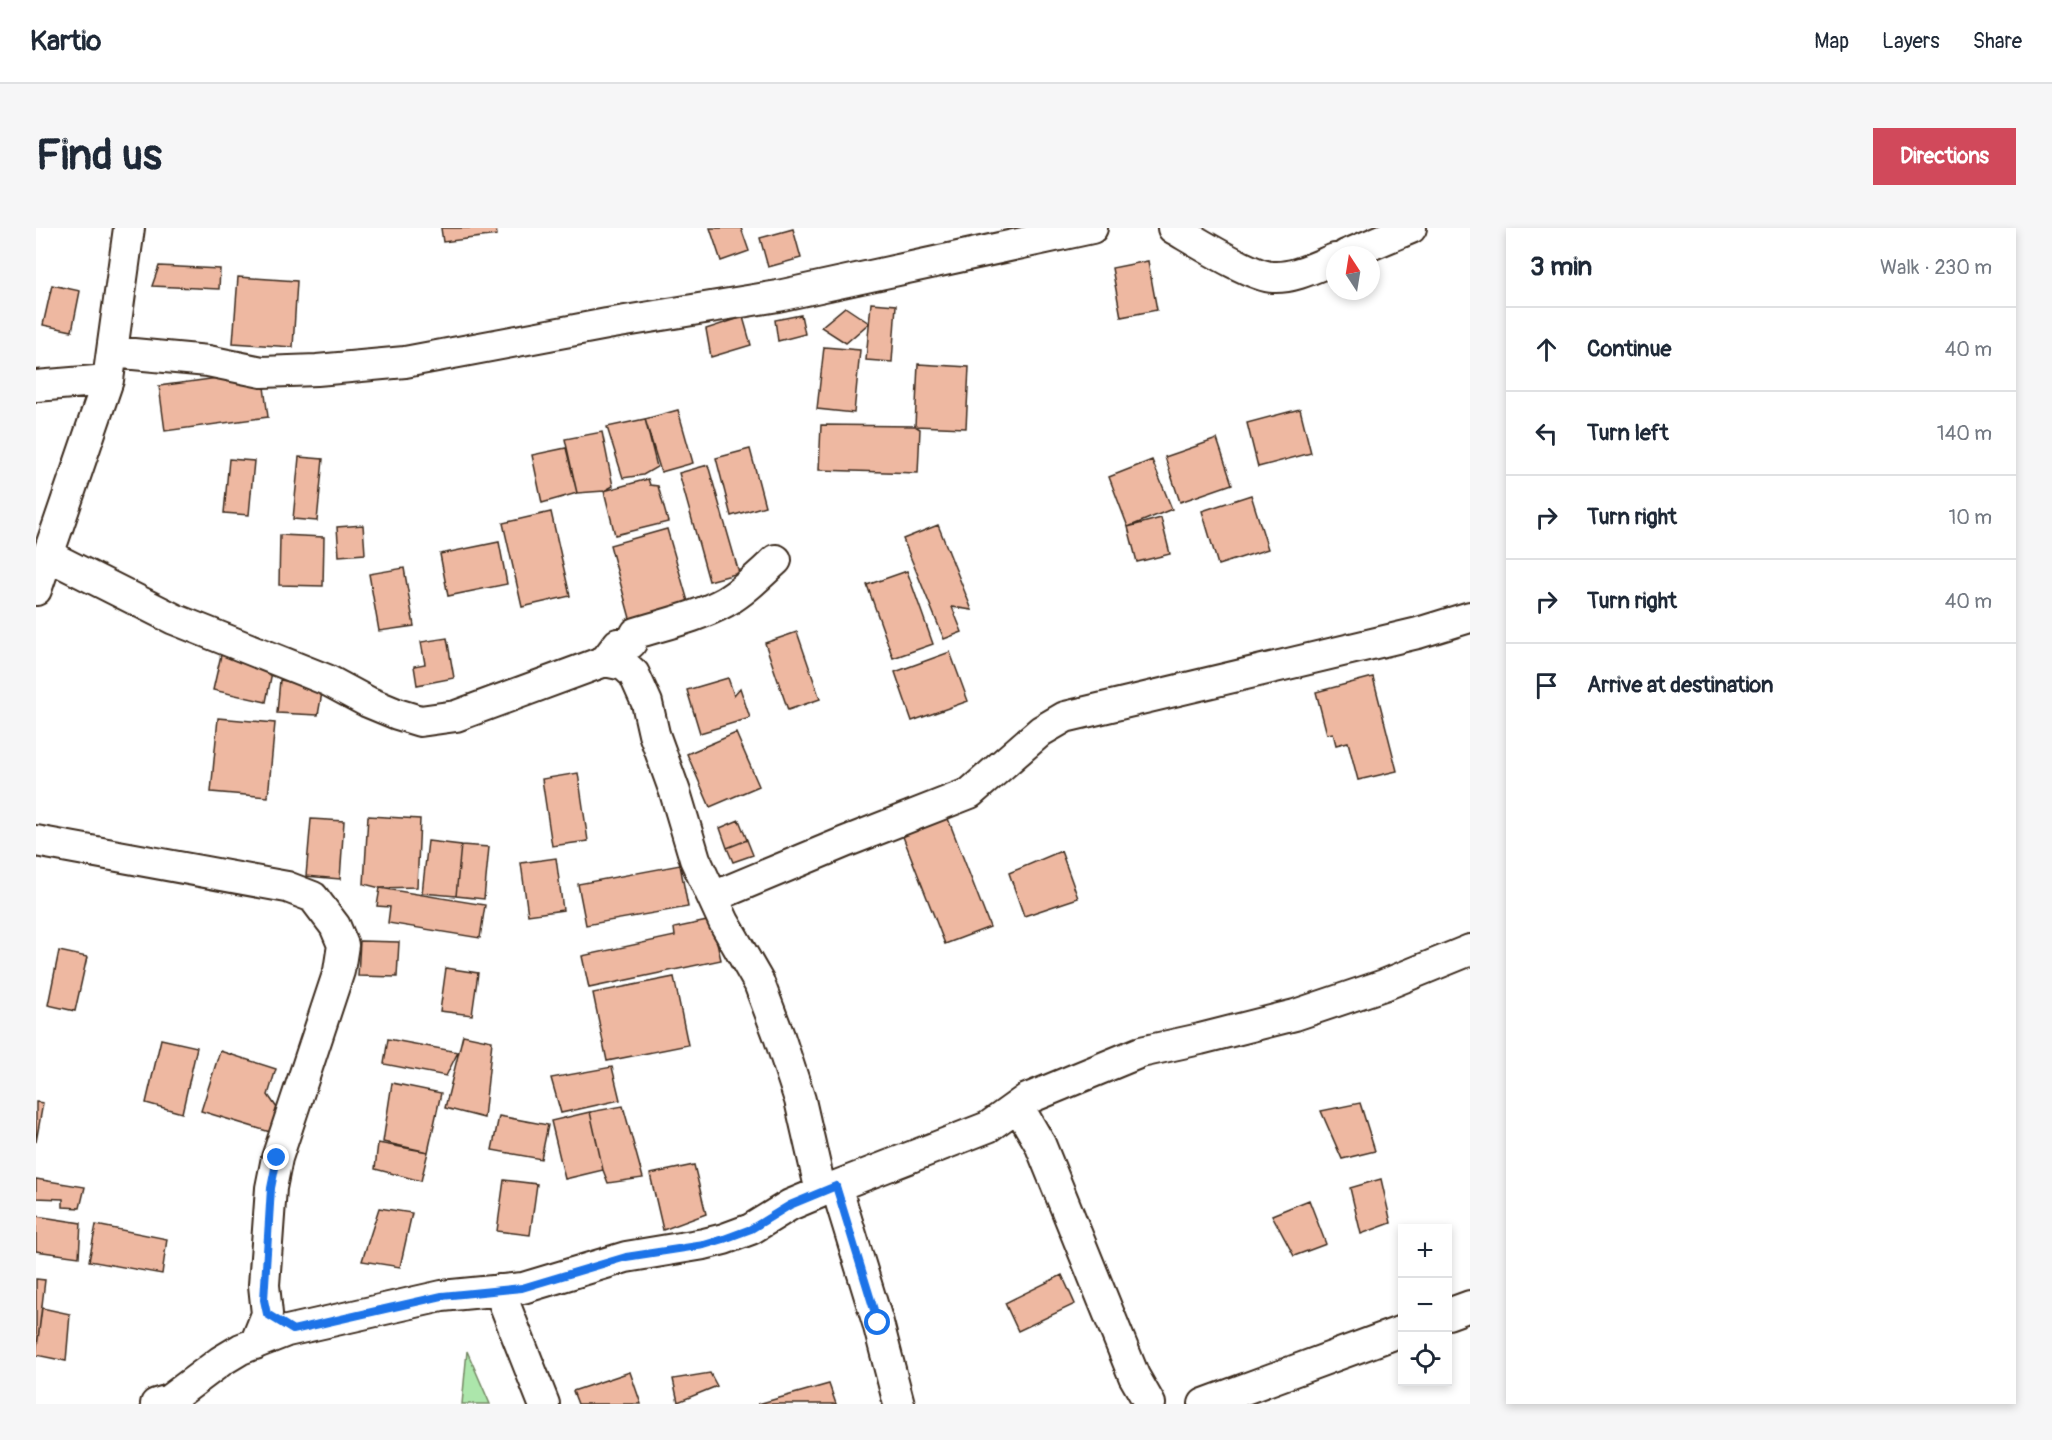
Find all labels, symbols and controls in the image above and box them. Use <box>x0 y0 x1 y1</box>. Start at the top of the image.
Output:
text: Kartio <box>30 24 101 59</box>
text: Map <box>1814 28 1849 55</box>
text: Layers <box>1882 28 1940 55</box>
text: Share <box>1973 28 2022 55</box>
button: Directions <box>1873 128 2016 185</box>
text: Find us <box>36 130 162 182</box>
north arrow <box>1326 246 1380 300</box>
text: 3 min <box>1530 251 1592 283</box>
text: Walk · 230 m <box>1880 255 1992 280</box>
icon: ahead <box>1530 333 1563 366</box>
text: Continue <box>1587 335 1671 363</box>
text: 40 m <box>1945 337 1992 362</box>
icon: left <box>1530 417 1563 450</box>
text: Turn left <box>1587 419 1669 447</box>
text: 140 m <box>1937 421 1992 446</box>
icon: right <box>1530 501 1563 534</box>
text: Turn right <box>1587 503 1677 531</box>
text: 10 m <box>1948 505 1992 530</box>
icon: right <box>1530 585 1563 618</box>
text: Turn right <box>1587 587 1677 615</box>
text: 40 m <box>1945 589 1992 614</box>
icon: arrive <box>1530 669 1563 702</box>
text: Arrive at destination <box>1587 671 1773 699</box>
route end <box>263 1144 289 1170</box>
map controls <box>1398 1224 1452 1386</box>
button: + <box>1398 1224 1452 1278</box>
button: − <box>1398 1278 1452 1332</box>
route start <box>864 1309 890 1335</box>
button: locate <box>1398 1332 1452 1386</box>

